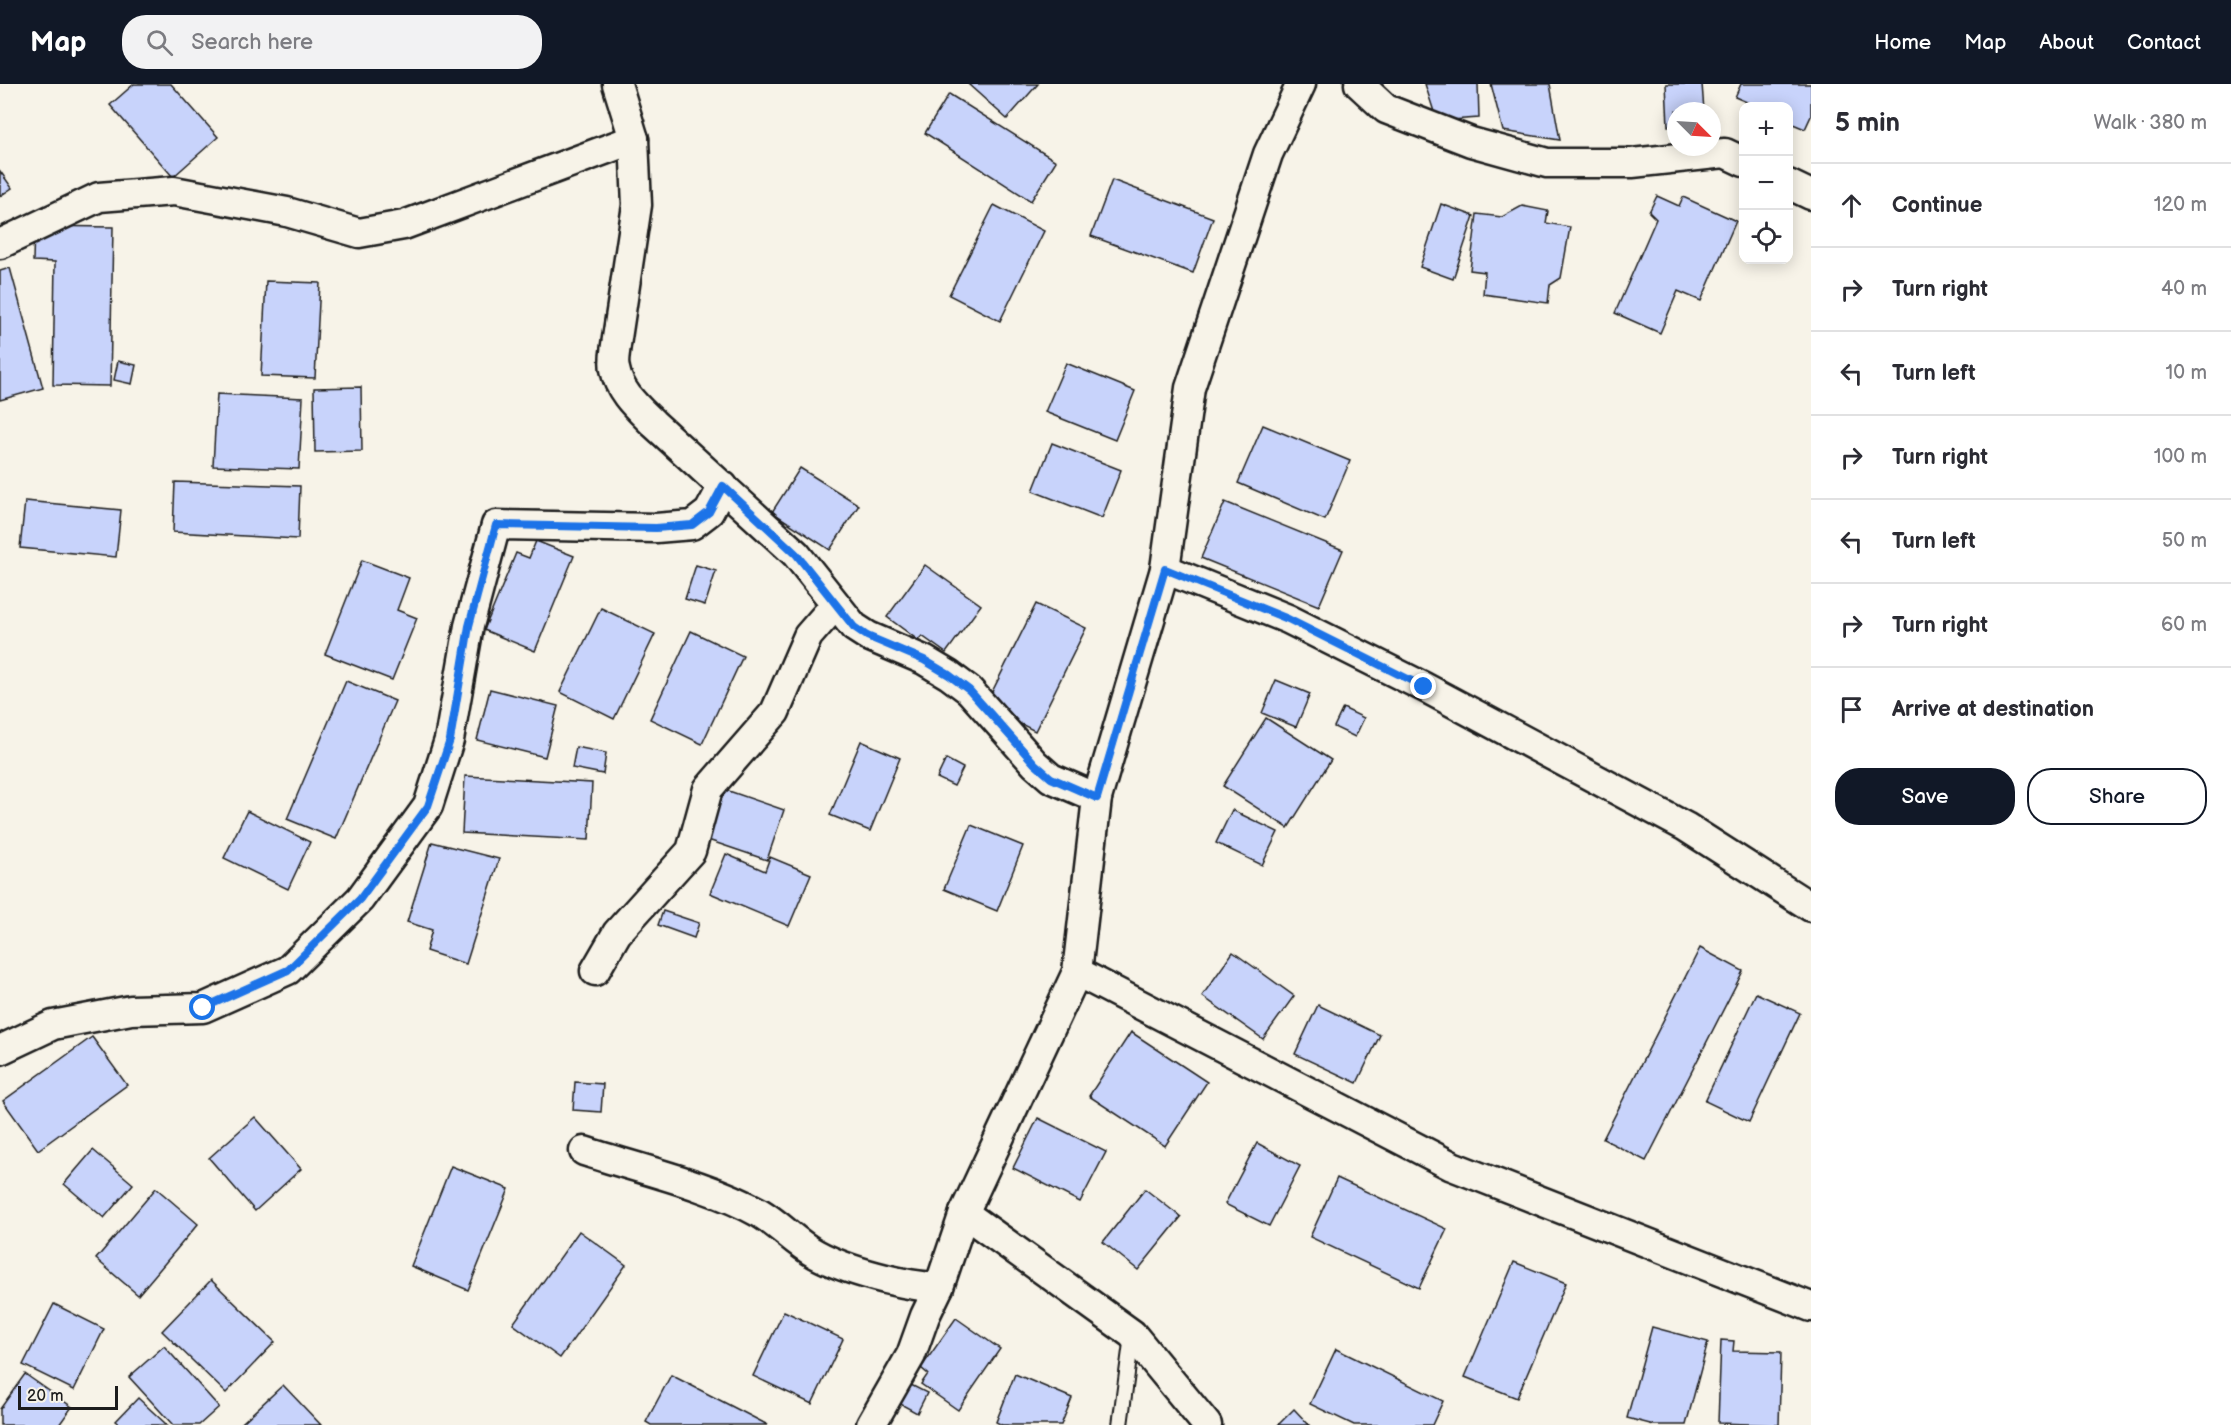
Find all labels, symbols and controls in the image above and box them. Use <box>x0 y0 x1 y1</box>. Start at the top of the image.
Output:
search box <box>122 15 542 69</box>
text: Map <box>30 26 86 59</box>
icon: search <box>143 26 176 59</box>
text: Search here <box>191 29 313 56</box>
text: Home <box>1874 30 1931 55</box>
text: Map <box>1964 30 2006 55</box>
text: About <box>2039 30 2094 55</box>
text: Contact <box>2127 30 2201 55</box>
north arrow <box>1667 102 1721 156</box>
map controls <box>1739 102 1793 264</box>
button: + <box>1739 102 1793 156</box>
text: 5 min <box>1835 108 1900 139</box>
text: Walk · 380 m <box>2094 111 2207 135</box>
button: − <box>1739 156 1793 210</box>
icon: ahead <box>1835 189 1868 222</box>
text: Continue <box>1892 192 1982 219</box>
text: 120 m <box>2154 193 2207 217</box>
button: locate <box>1739 210 1793 264</box>
icon: right <box>1835 273 1868 306</box>
text: Turn right <box>1892 276 1988 303</box>
text: 40 m <box>2161 277 2207 301</box>
icon: left <box>1835 357 1868 390</box>
text: Turn left <box>1892 360 1976 387</box>
text: 10 m <box>2166 361 2207 385</box>
icon: right <box>1835 441 1868 474</box>
text: Turn right <box>1892 444 1988 471</box>
text: 100 m <box>2154 445 2207 469</box>
icon: left <box>1835 525 1868 558</box>
text: Turn left <box>1892 528 1976 555</box>
text: 50 m <box>2162 529 2207 553</box>
icon: right <box>1835 609 1868 642</box>
text: Turn right <box>1892 612 1988 639</box>
text: 60 m <box>2161 613 2207 637</box>
route end <box>1410 673 1436 699</box>
icon: arrive <box>1835 693 1868 726</box>
text: Arrive at destination <box>1892 696 2094 723</box>
button: Save <box>1835 768 2015 825</box>
button: Share <box>2027 768 2207 825</box>
route start <box>189 994 215 1020</box>
scale bar <box>18 1383 118 1410</box>
text: 20 m <box>27 1387 63 1406</box>

